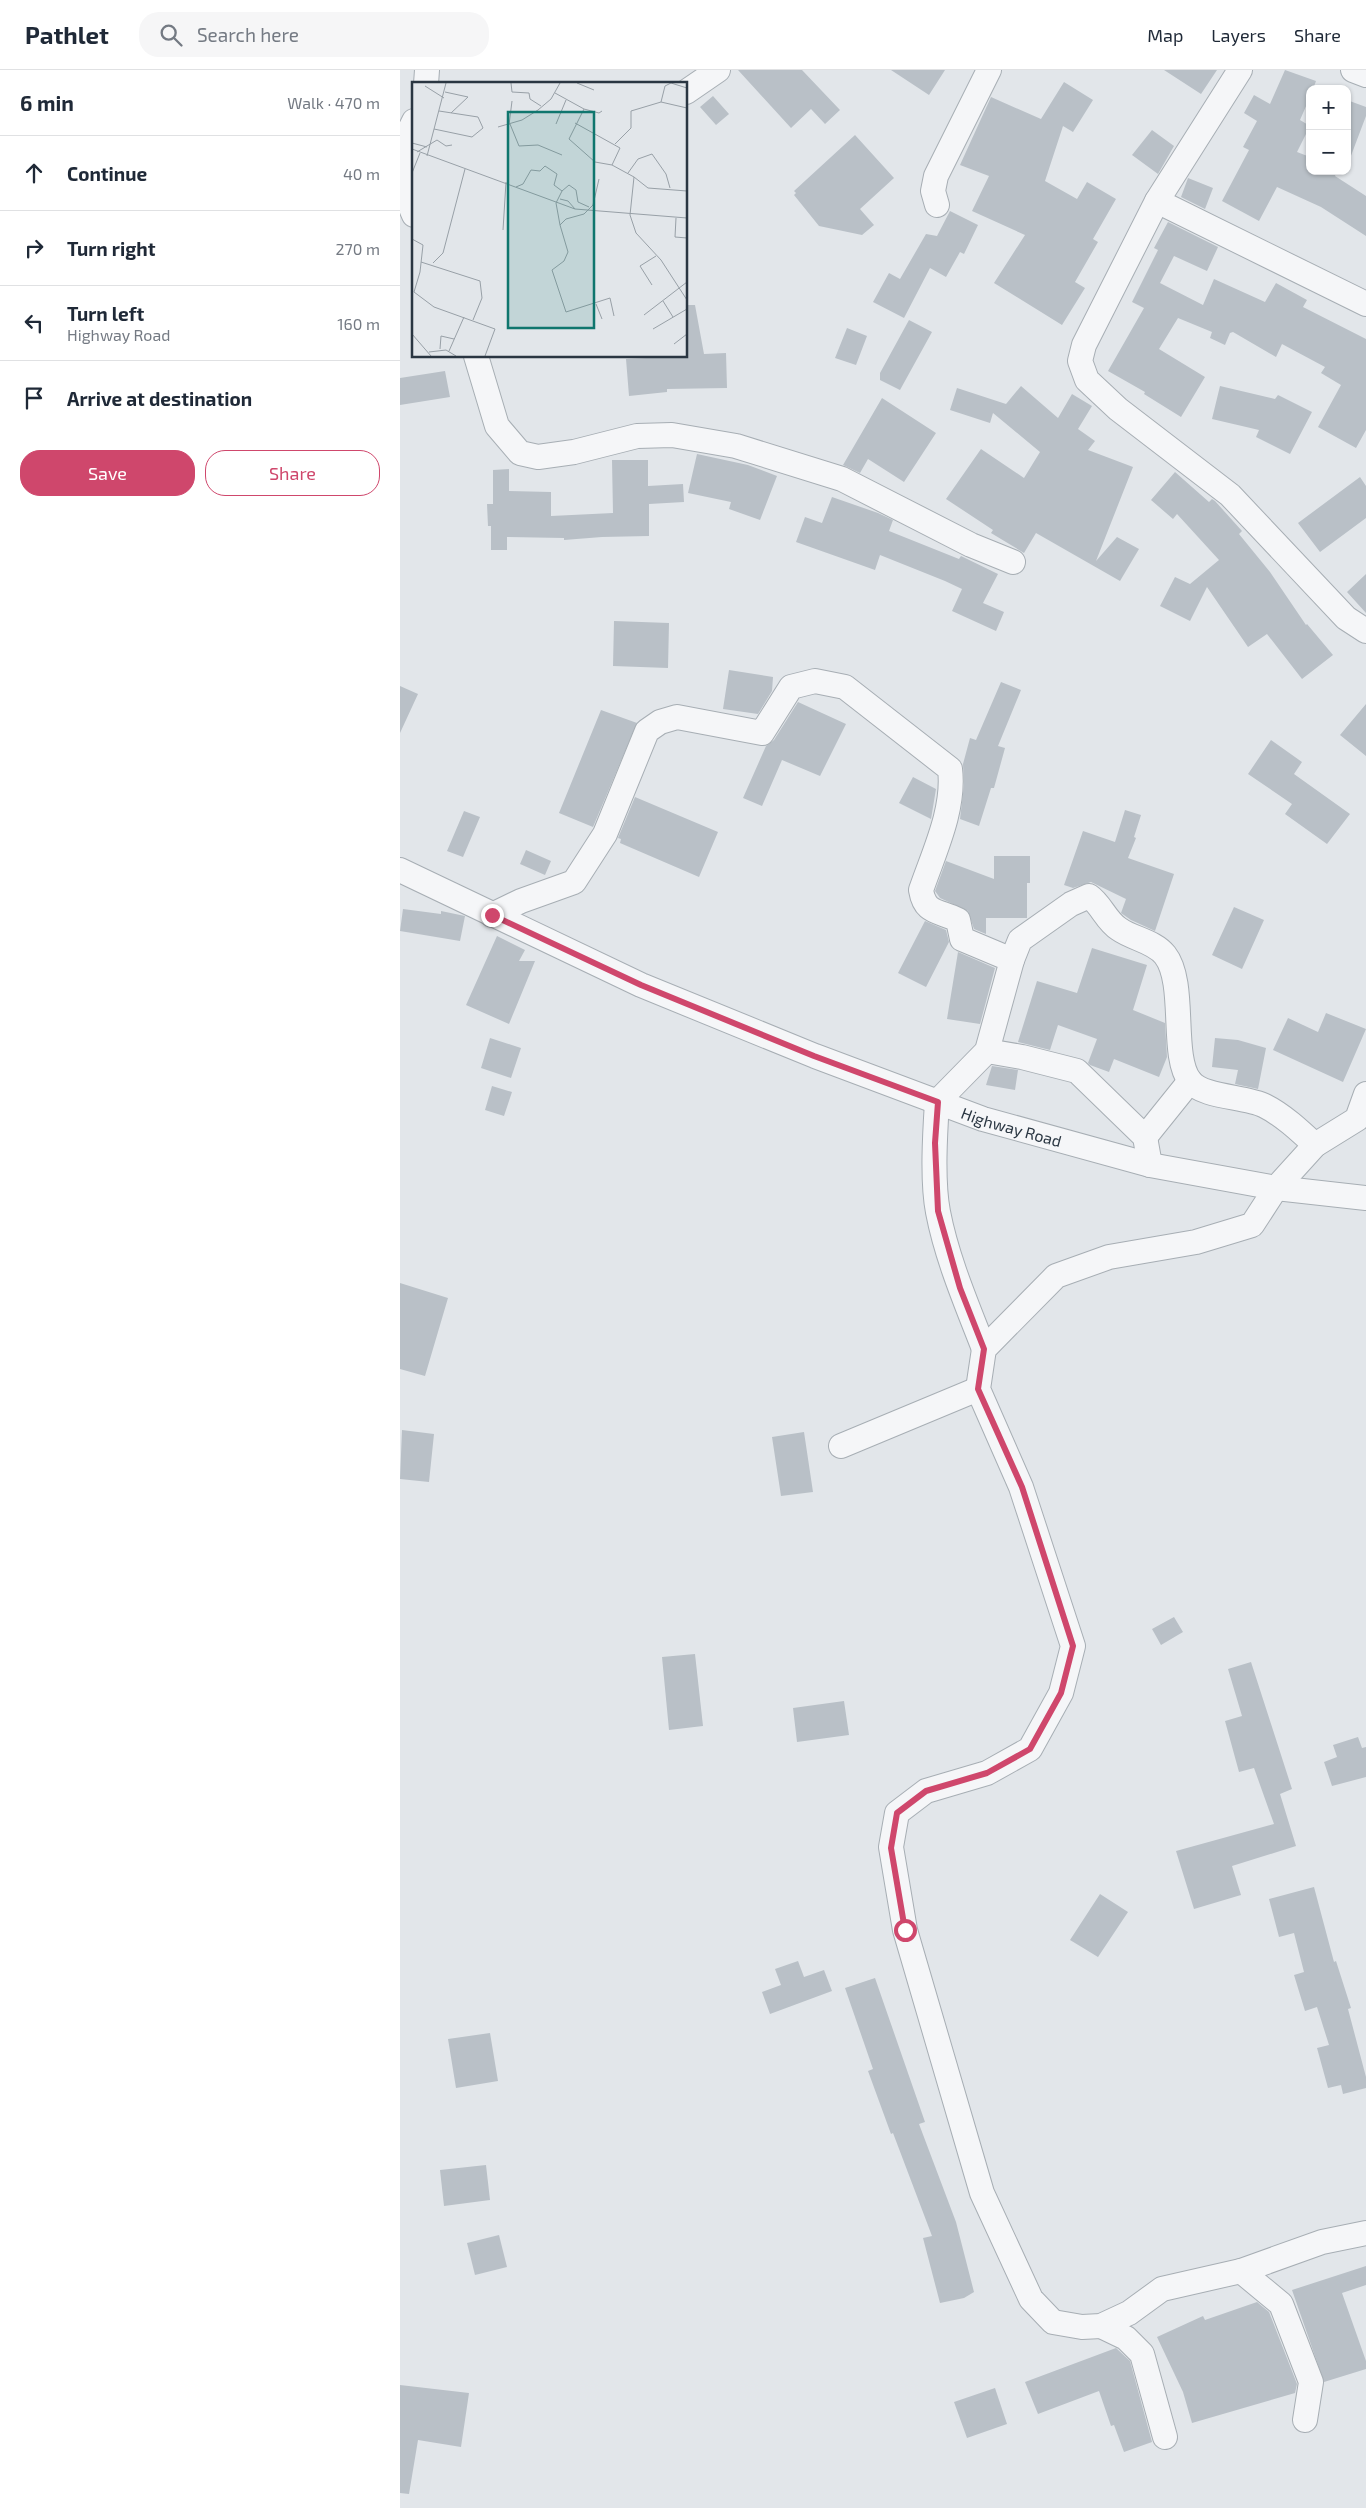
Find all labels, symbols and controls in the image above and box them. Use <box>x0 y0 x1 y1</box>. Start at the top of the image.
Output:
search box <box>139 12 489 57</box>
text: Pathlet <box>25 20 109 49</box>
icon: search <box>157 21 185 49</box>
text: Search here <box>197 23 299 46</box>
text: Map <box>1147 24 1183 46</box>
text: Layers <box>1211 24 1266 46</box>
text: Share <box>1294 24 1341 46</box>
inset map <box>412 82 688 358</box>
map controls <box>1306 85 1351 175</box>
button: + <box>1306 85 1351 130</box>
text: 6 min <box>20 90 74 115</box>
text: Walk · 470 m <box>287 93 380 112</box>
button: − <box>1306 130 1351 175</box>
icon: ahead <box>20 159 48 187</box>
text: Continue <box>67 162 147 185</box>
text: 40 m <box>343 164 380 183</box>
icon: right <box>20 234 48 262</box>
text: Turn right <box>67 237 155 260</box>
text: 270 m <box>336 239 380 258</box>
text: Turn left <box>67 302 144 325</box>
icon: left <box>20 309 48 337</box>
text: 160 m <box>337 314 380 333</box>
text: Highway Road <box>67 325 170 344</box>
icon: arrive <box>20 384 48 412</box>
text: Arrive at destination <box>67 387 252 410</box>
button: Save <box>20 450 195 496</box>
button: Share <box>205 450 380 496</box>
route end <box>481 904 504 927</box>
street label: Highway Road <box>959 1102 1064 1150</box>
route start <box>894 1919 917 1942</box>

